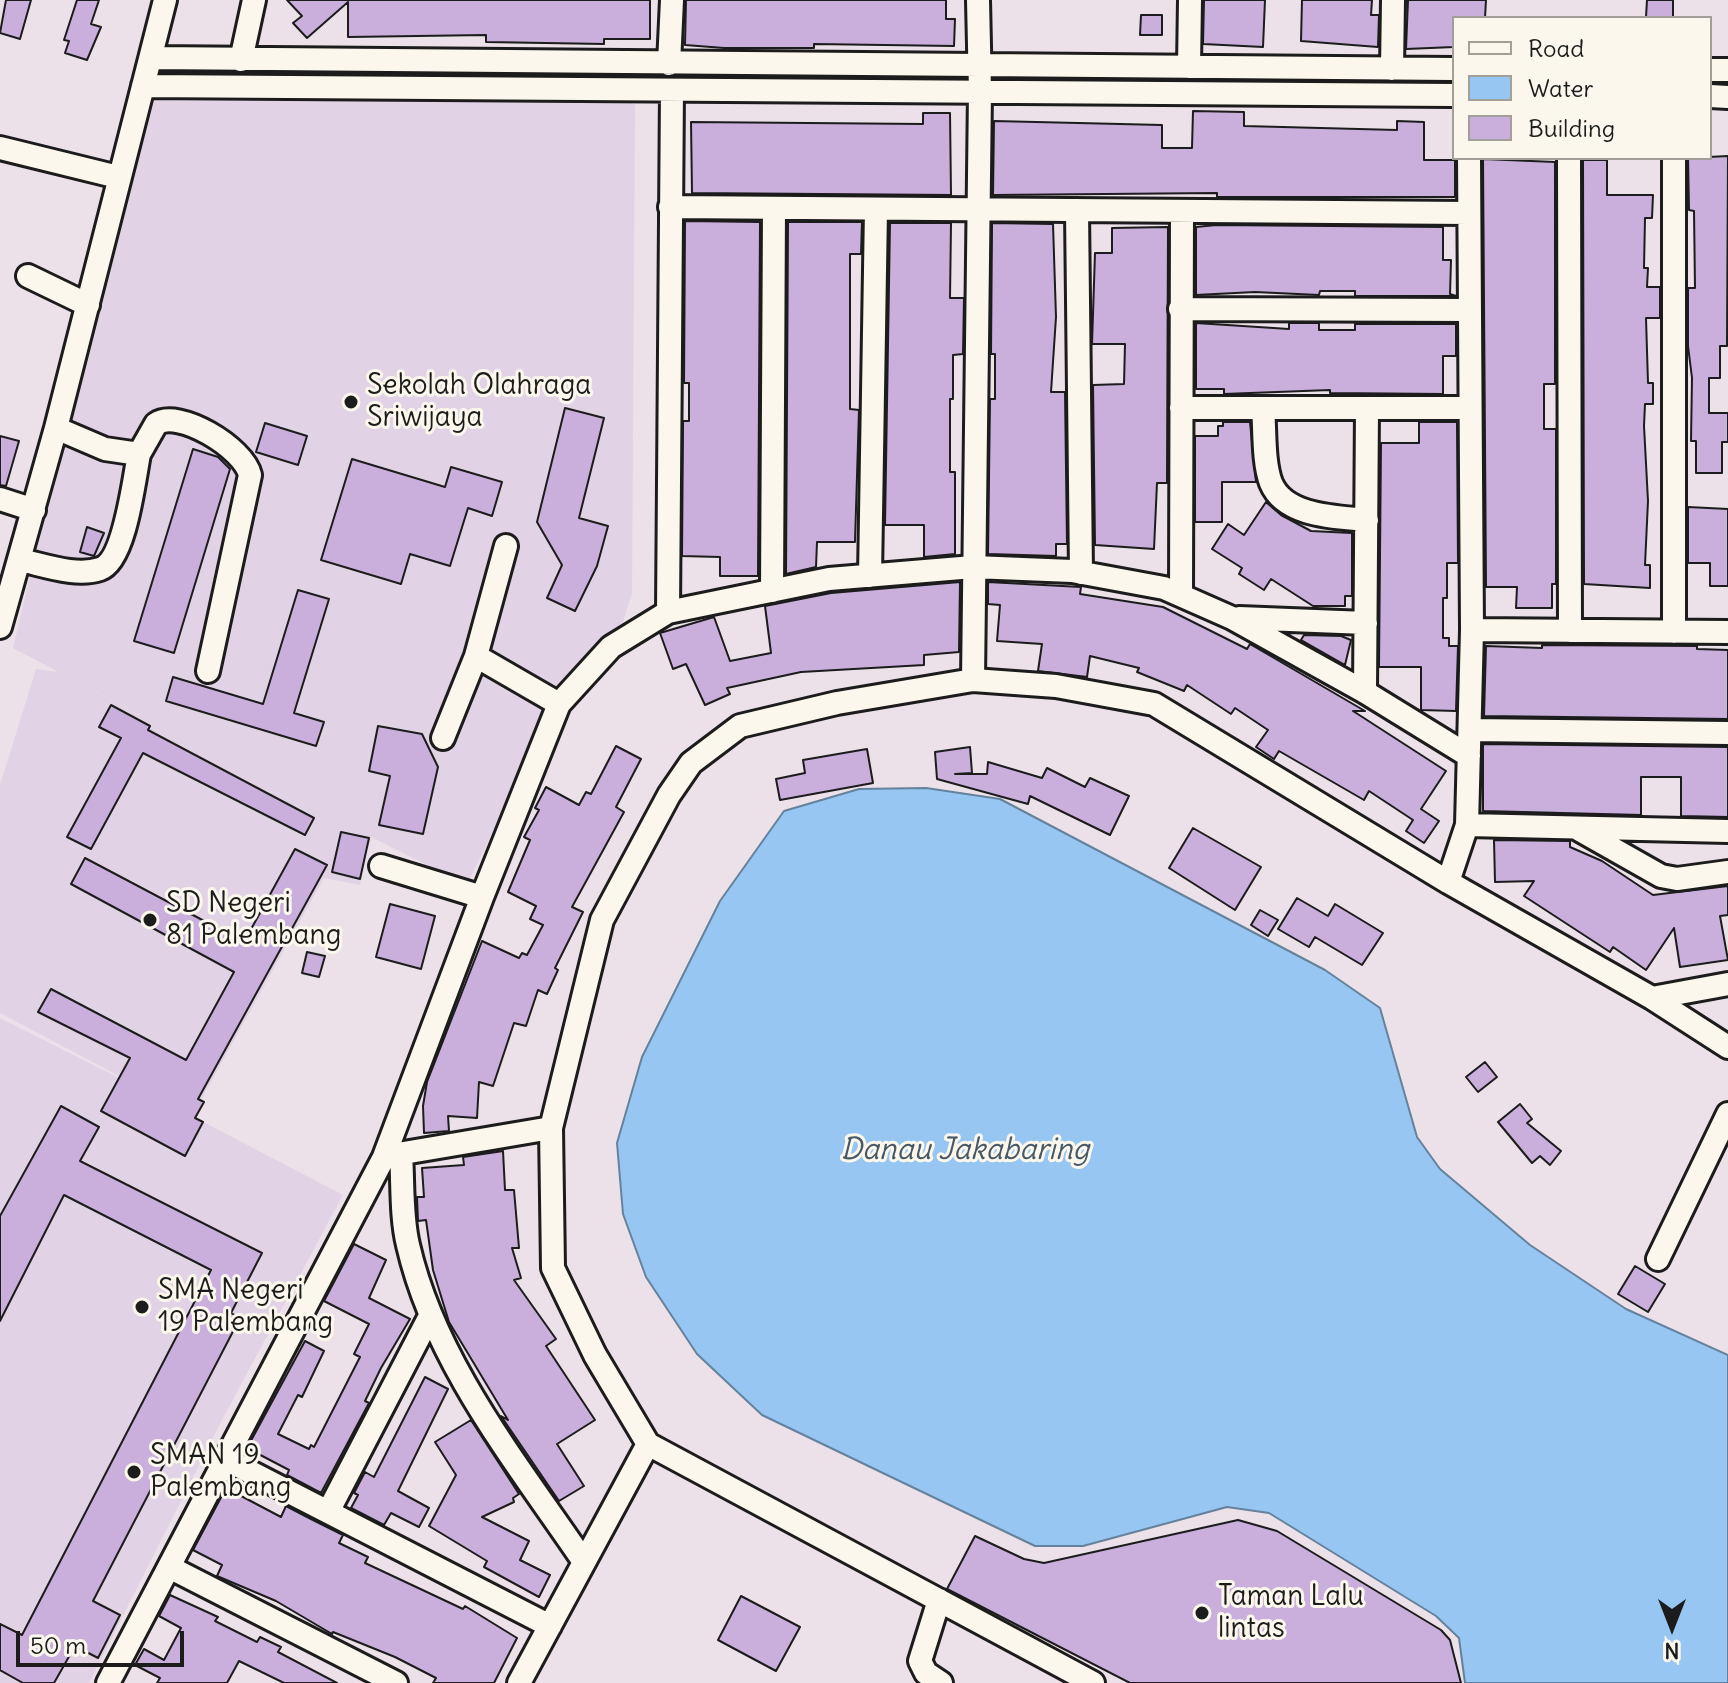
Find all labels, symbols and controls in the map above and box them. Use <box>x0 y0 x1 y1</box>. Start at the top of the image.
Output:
legend <box>1452 16 1712 160</box>
text: Road <box>1528 33 1584 63</box>
text: Water <box>1528 73 1593 103</box>
text: Building <box>1528 113 1615 143</box>
place label: Sekolah Olahraga Sriwijaya <box>367 369 591 435</box>
marker: Sekolah Olahraga Sriwijaya <box>342 393 360 411</box>
place label: SD Negeri 81 Palembang <box>166 887 341 953</box>
marker: SD Negeri 81 Palembang <box>141 911 159 929</box>
water label: Danau Jakabaring <box>841 1132 1089 1168</box>
place label: SMA Negeri 19 Palembang <box>158 1274 333 1340</box>
marker: SMA Negeri 19 Palembang <box>133 1298 151 1316</box>
place label: SMAN 19 Palembang <box>150 1439 291 1505</box>
marker: SMAN 19 Palembang <box>125 1463 143 1481</box>
place label: Taman Lalu lintas <box>1218 1580 1364 1646</box>
north arrow <box>1632 1587 1712 1667</box>
marker: Taman Lalu lintas <box>1193 1604 1211 1622</box>
scale bar <box>20 1615 188 1665</box>
text: 50 m <box>30 1630 86 1660</box>
text: N <box>1664 1637 1680 1665</box>

